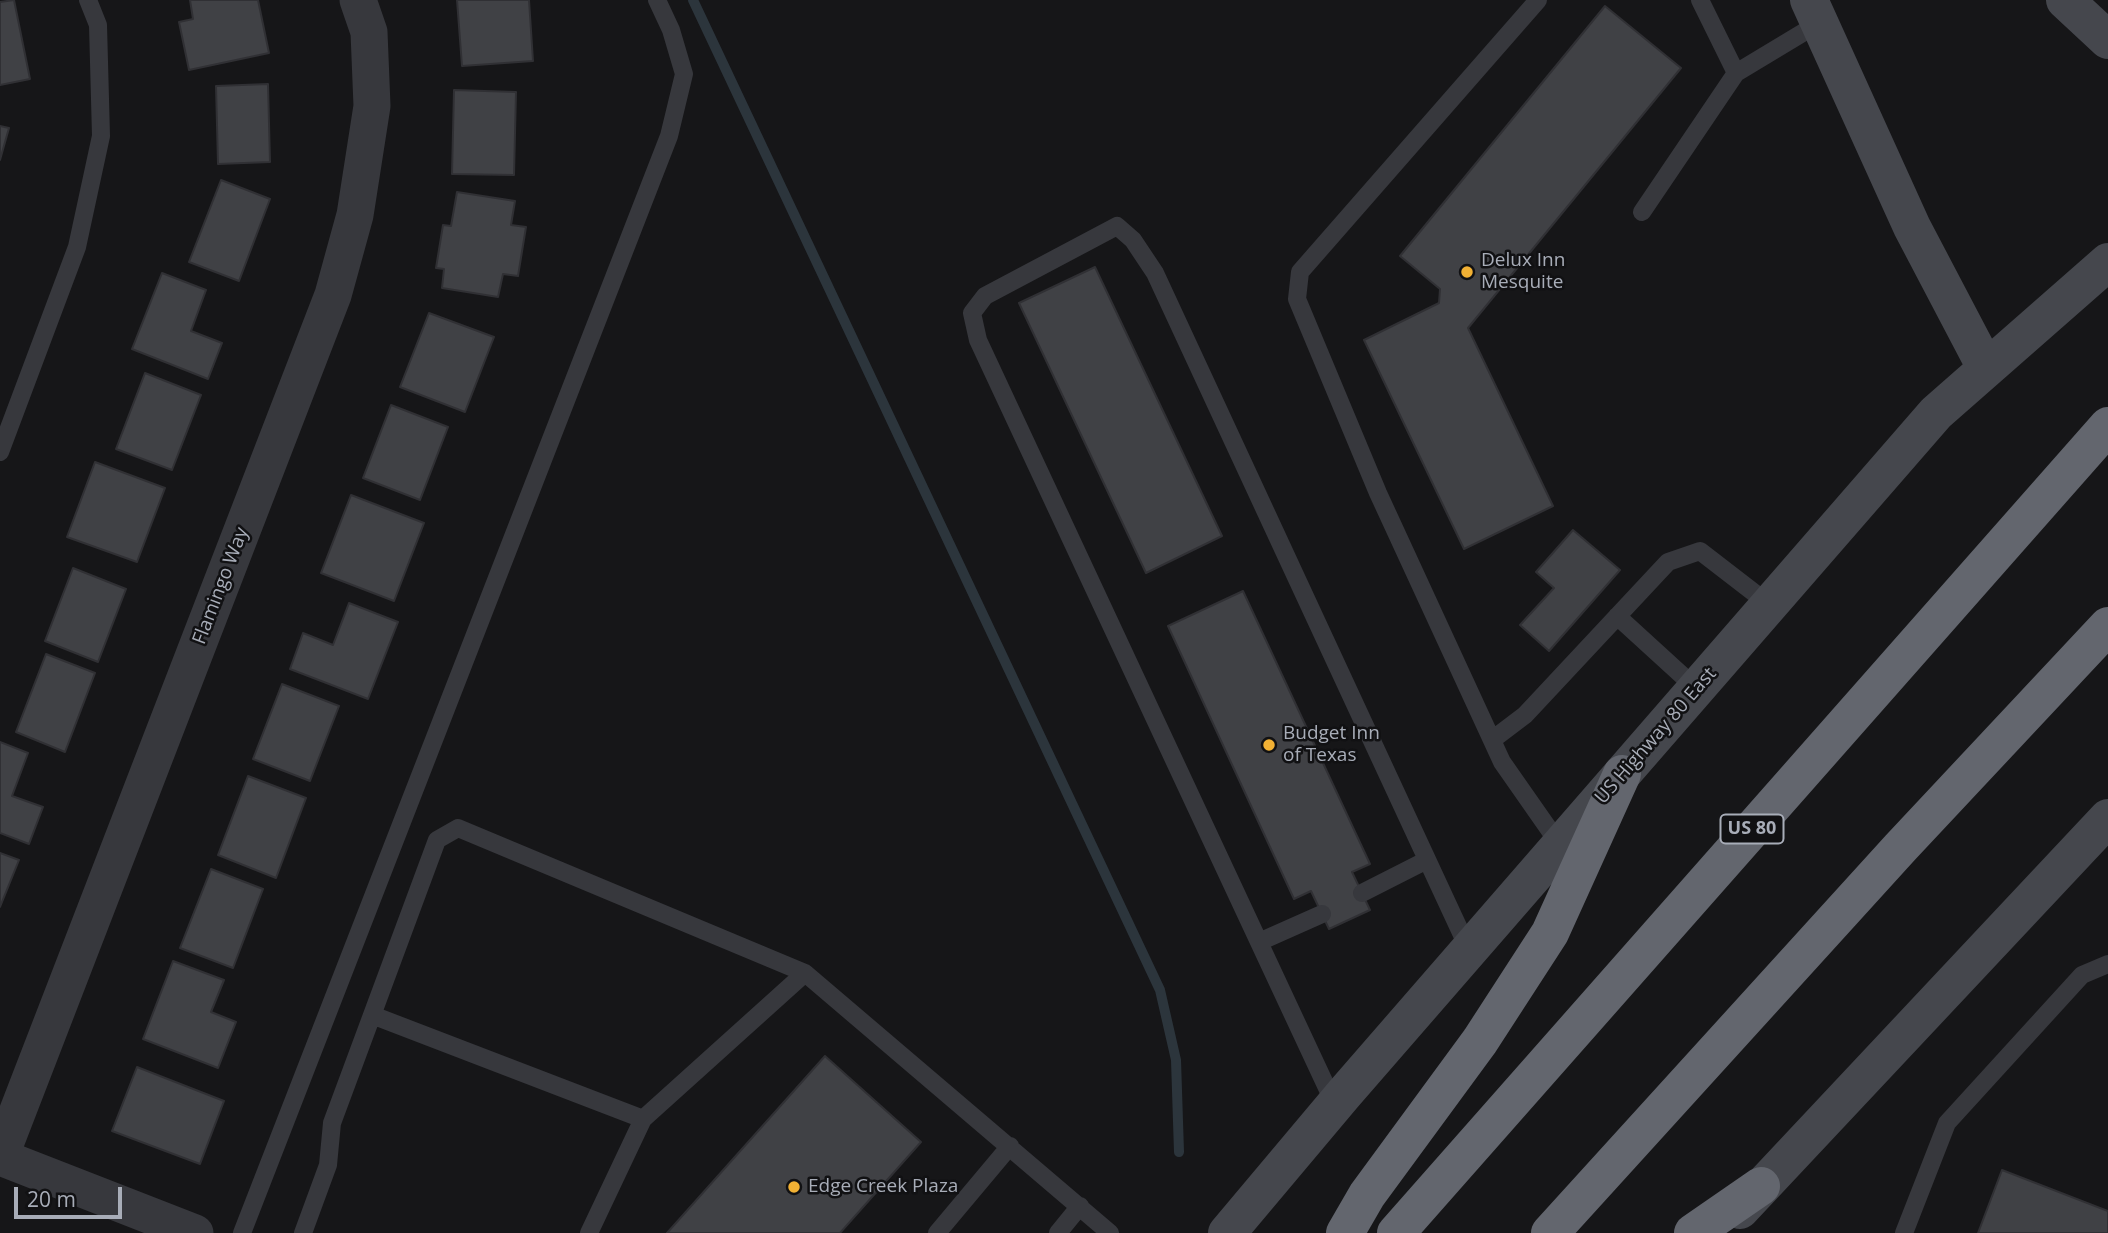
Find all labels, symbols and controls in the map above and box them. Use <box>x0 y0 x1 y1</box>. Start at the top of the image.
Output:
place label: Delux Inn Mesquite <box>1481 250 1565 294</box>
marker: Delux Inn Mesquite <box>1459 264 1475 280</box>
street label: Flamingo Way <box>188 524 254 648</box>
street label: US Highway 80 East <box>1591 663 1721 809</box>
place label: Budget Inn of Texas <box>1283 723 1380 767</box>
marker: Budget Inn of Texas <box>1261 737 1277 753</box>
road number: US 80 <box>1720 814 1784 844</box>
scale bar <box>18 1174 126 1218</box>
place label: Edge Creek Plaza <box>808 1176 958 1198</box>
marker: Edge Creek Plaza <box>786 1179 802 1195</box>
text: 20 m <box>27 1185 76 1213</box>

